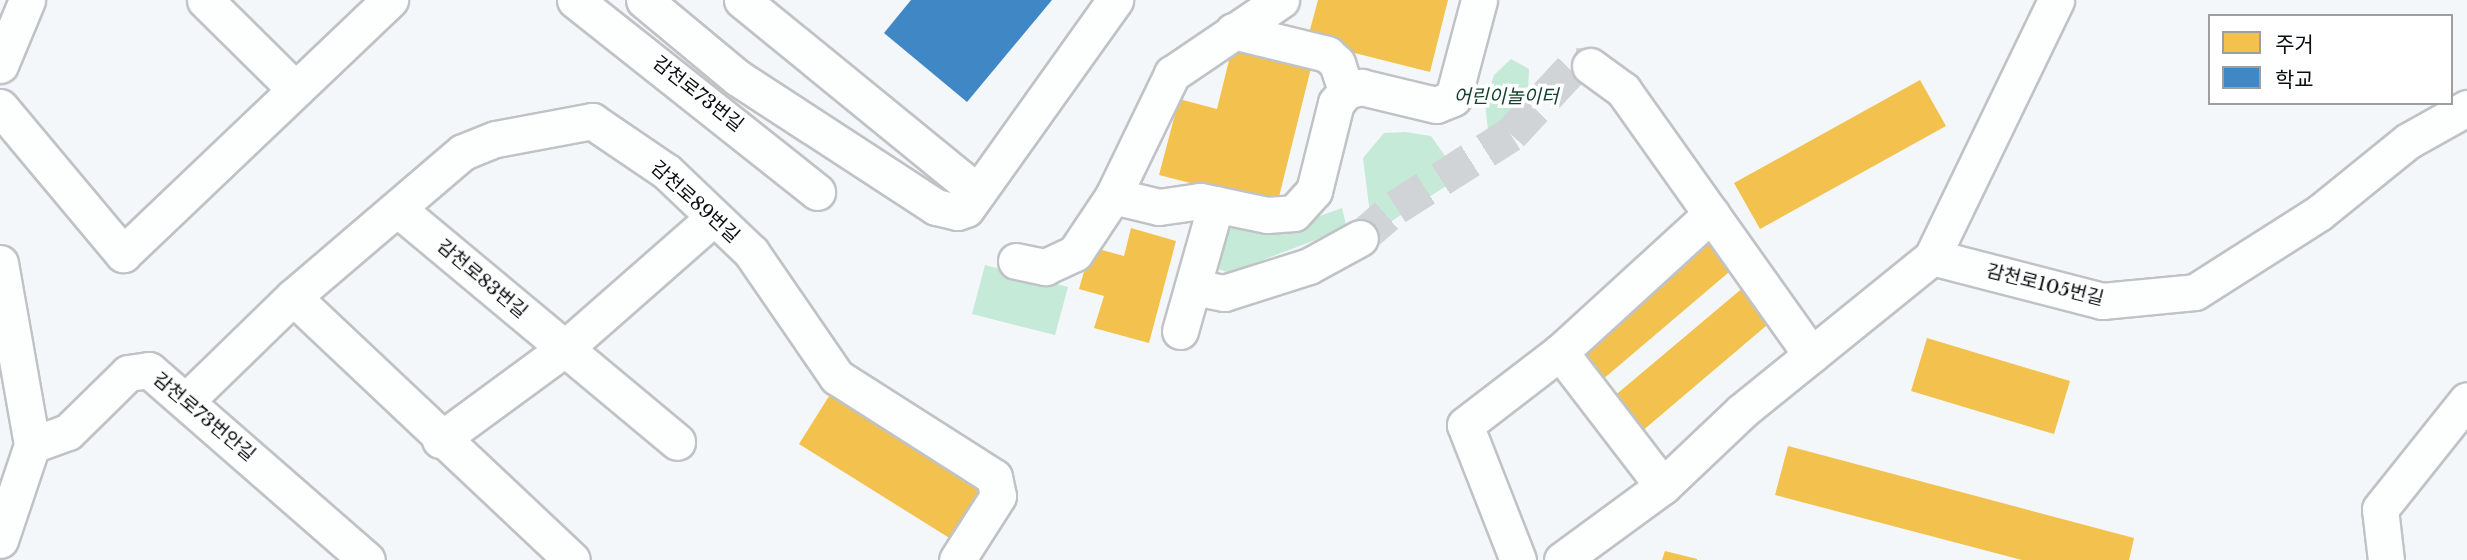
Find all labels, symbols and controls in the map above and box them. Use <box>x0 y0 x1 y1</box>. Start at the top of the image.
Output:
legend <box>2208 14 2453 105</box>
text: 주거 <box>2275 32 2314 58</box>
street label: 감천로73번길 <box>648 52 748 136</box>
text: 학교 <box>2275 67 2314 93</box>
park label: 어린이놀이터 <box>1454 86 1558 108</box>
street label: 감천로89번길 <box>646 156 744 248</box>
street label: 감천로83번길 <box>432 235 532 323</box>
street label: 감천로105번길 <box>1984 259 2106 311</box>
street label: 감천로73번안길 <box>148 368 260 466</box>

